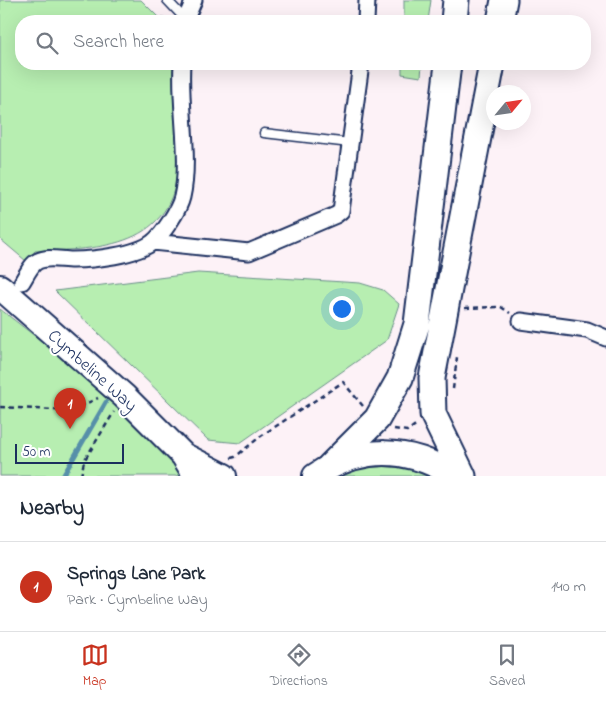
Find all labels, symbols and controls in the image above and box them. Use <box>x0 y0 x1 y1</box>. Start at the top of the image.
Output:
search box <box>15 15 591 70</box>
icon: search <box>33 29 61 57</box>
text: Search here <box>73 29 164 56</box>
north arrow <box>486 85 531 130</box>
your location <box>329 296 355 322</box>
street label: Cymbeline Way <box>41 324 142 419</box>
pin: 1 <box>54 388 86 429</box>
scale bar <box>15 441 124 464</box>
text: 50 m <box>22 442 50 463</box>
text: Nearby <box>20 494 84 524</box>
text: Springs Lane Park <box>67 561 205 588</box>
text: 1 <box>33 575 39 599</box>
text: 140 m <box>551 575 586 599</box>
text: Park · Cymbeline Way <box>67 588 208 612</box>
tab: Map <box>81 641 109 692</box>
tab: Directions <box>270 641 328 692</box>
tab: Saved <box>489 641 525 692</box>

